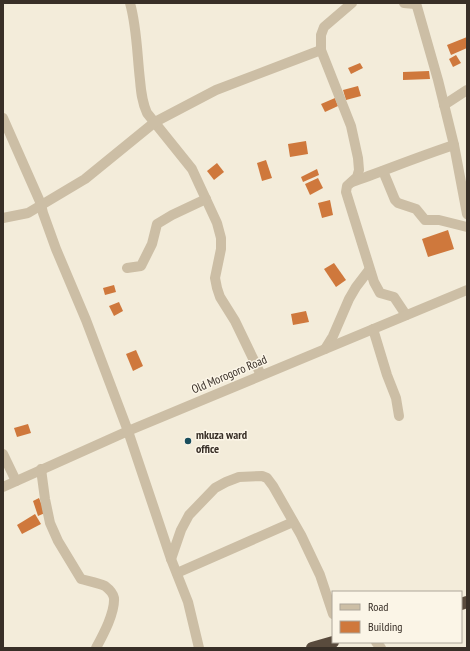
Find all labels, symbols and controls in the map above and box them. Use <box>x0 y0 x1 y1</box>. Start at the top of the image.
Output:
street label: Old Morogoro Road <box>189 351 269 397</box>
place label: mkuza ward office <box>196 427 247 456</box>
marker: mkuza ward office <box>183 436 193 446</box>
legend <box>332 591 462 643</box>
text: Road <box>368 599 388 614</box>
text: Building <box>368 619 403 634</box>

